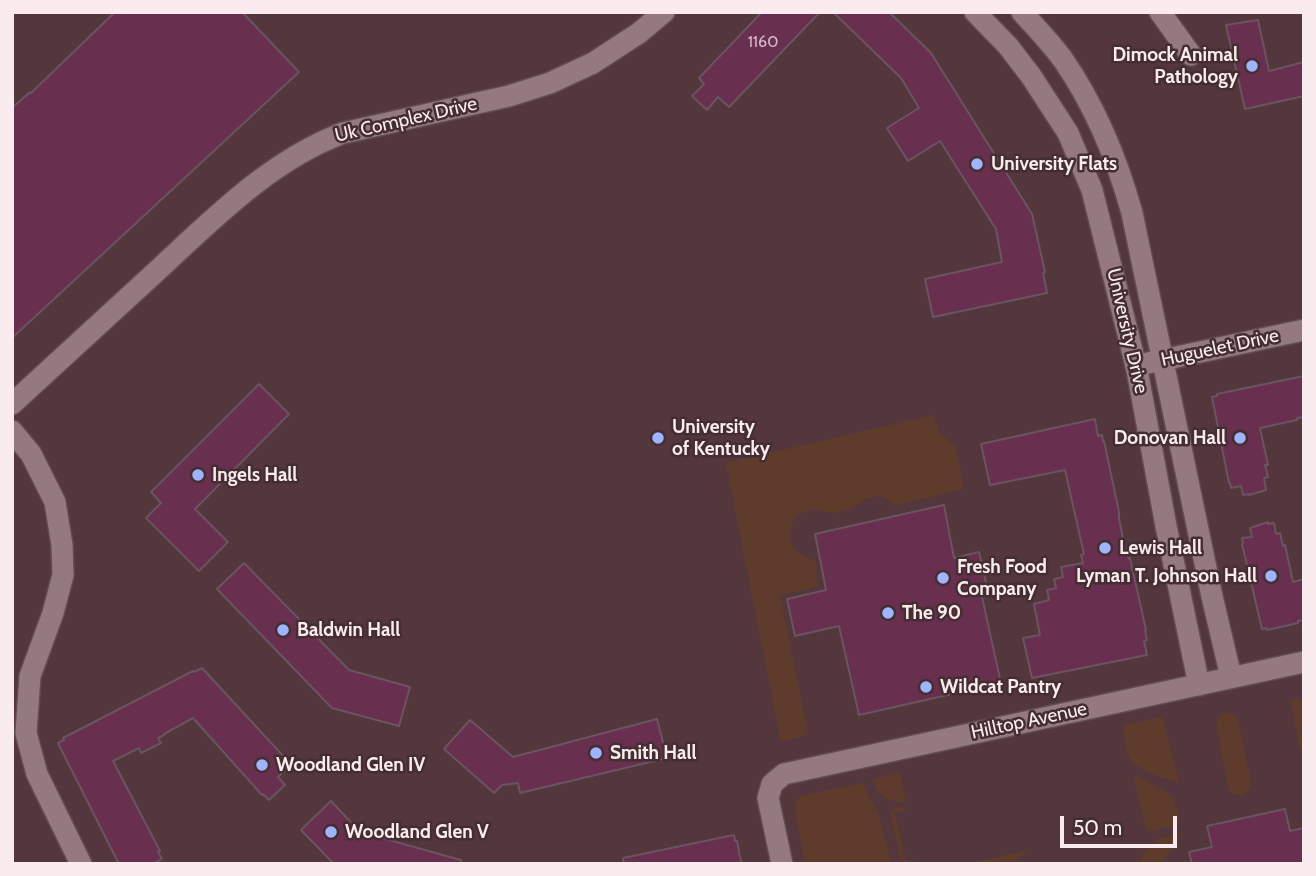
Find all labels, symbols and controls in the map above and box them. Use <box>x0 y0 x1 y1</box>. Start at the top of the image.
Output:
house number: 1160 <box>748 32 778 52</box>
place label: Dimock Animal Pathology <box>1113 44 1238 88</box>
marker: Dimock Animal Pathology <box>1244 58 1260 74</box>
street label: Uk Complex Drive <box>333 93 479 147</box>
place label: University Flats <box>991 153 1117 175</box>
marker: University Flats <box>969 156 985 172</box>
street label: University Drive <box>1102 266 1152 396</box>
street label: Huguelet Drive <box>1159 324 1281 372</box>
place label: University of Kentucky <box>672 416 770 460</box>
place label: Donovan Hall <box>1114 427 1226 449</box>
marker: University of Kentucky <box>650 430 666 446</box>
marker: Donovan Hall <box>1232 430 1248 446</box>
place label: Ingels Hall <box>212 464 297 486</box>
marker: Ingels Hall <box>190 467 206 483</box>
place label: Lewis Hall <box>1119 537 1202 559</box>
marker: Lewis Hall <box>1097 540 1113 556</box>
place label: Fresh Food Company <box>957 556 1047 600</box>
place label: Lyman T. Johnson Hall <box>1076 565 1257 587</box>
marker: Lyman T. Johnson Hall <box>1263 568 1279 584</box>
marker: Fresh Food Company <box>935 570 951 586</box>
place label: The 90 <box>902 602 961 624</box>
marker: The 90 <box>880 605 896 621</box>
place label: Baldwin Hall <box>297 619 400 641</box>
marker: Baldwin Hall <box>275 622 291 638</box>
place label: Wildcat Pantry <box>940 676 1061 698</box>
marker: Wildcat Pantry <box>918 679 934 695</box>
street label: Hilltop Avenue <box>969 698 1089 744</box>
place label: Smith Hall <box>610 742 696 764</box>
marker: Smith Hall <box>588 745 604 761</box>
place label: Woodland Glen IV <box>276 754 425 776</box>
marker: Woodland Glen IV <box>254 757 270 773</box>
scale bar <box>1064 802 1181 846</box>
text: 50 m <box>1073 815 1122 840</box>
place label: Woodland Glen V <box>345 821 489 843</box>
marker: Woodland Glen V <box>323 824 339 840</box>

